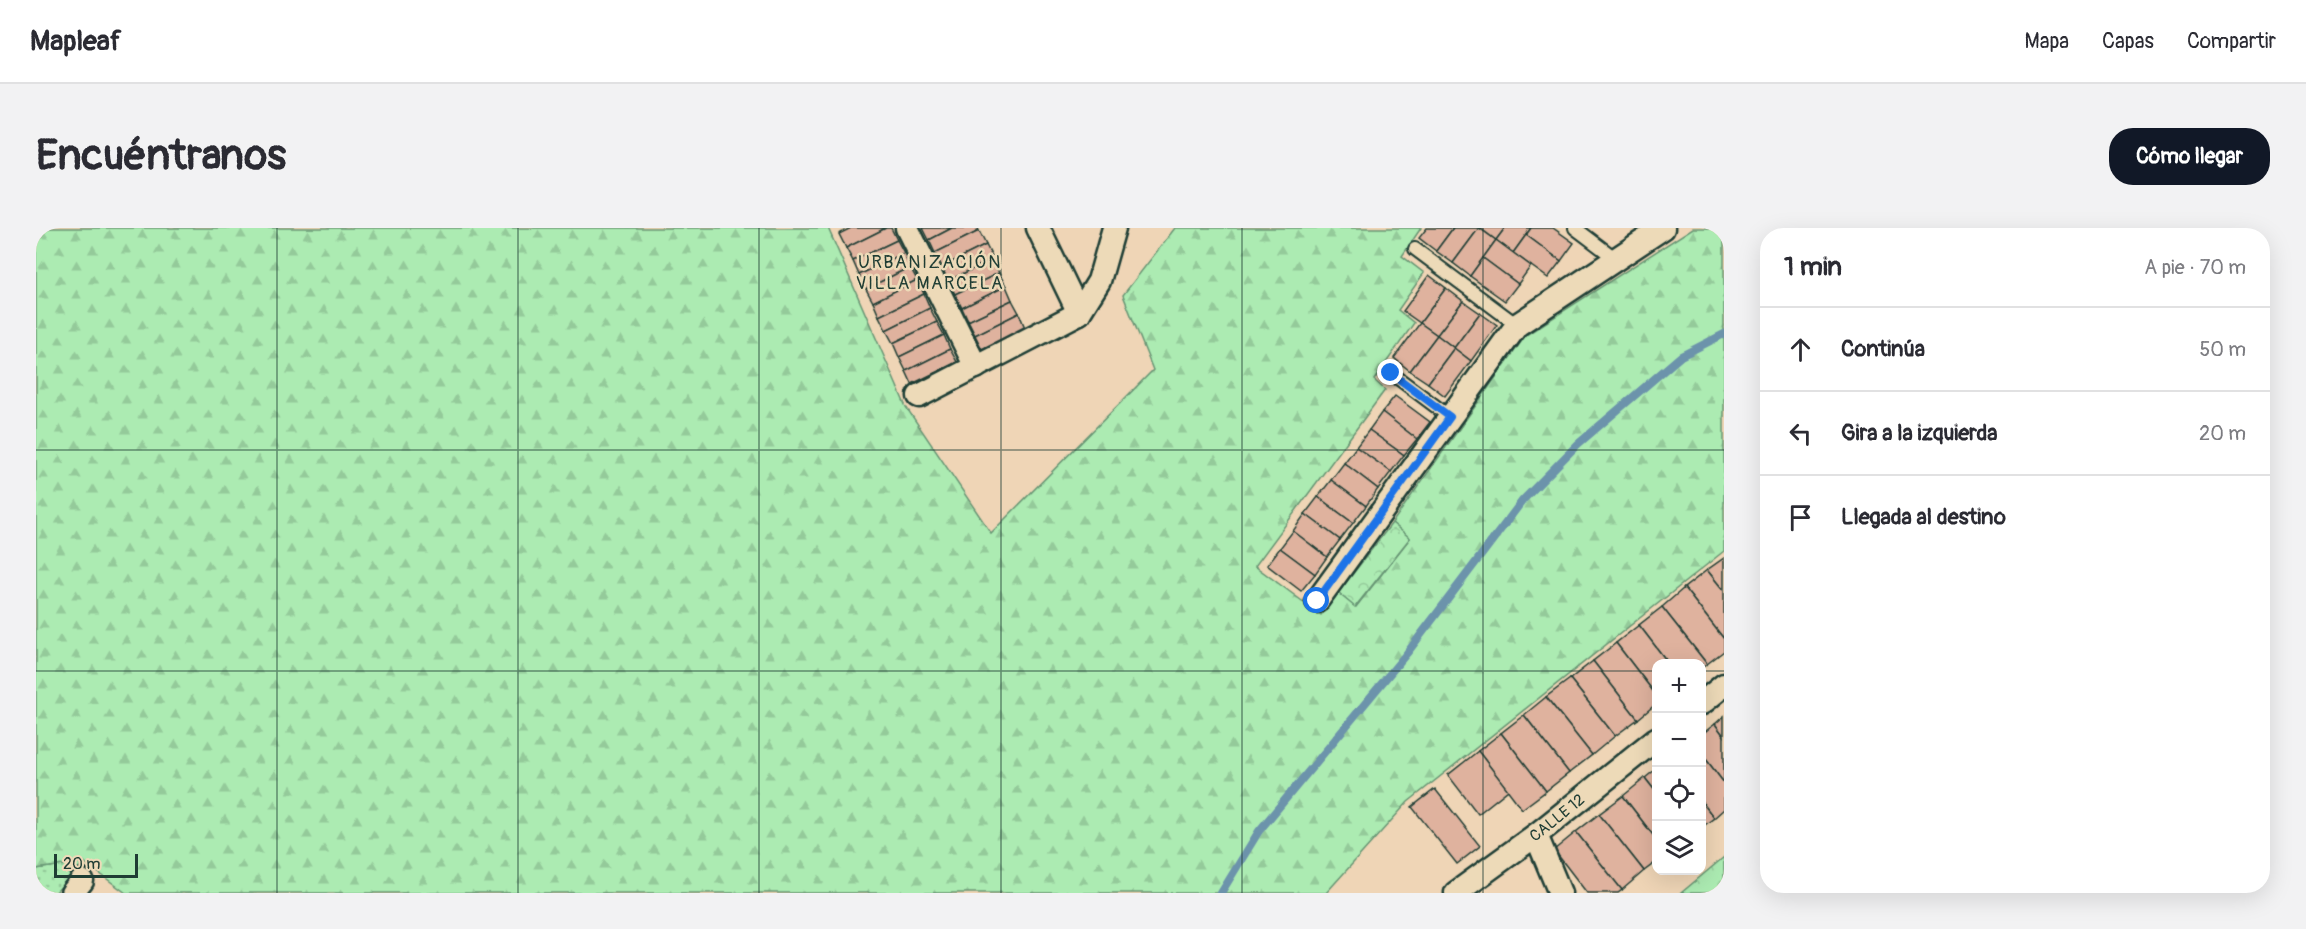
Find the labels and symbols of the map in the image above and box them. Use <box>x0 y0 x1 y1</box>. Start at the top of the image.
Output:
district label: URBANIZACIÓN VILLA MARCELA <box>856 250 1004 295</box>
route end <box>1377 359 1403 385</box>
route start <box>1303 587 1329 613</box>
street label: CALLE 12 <box>1526 790 1589 846</box>
scale bar <box>54 851 138 878</box>

